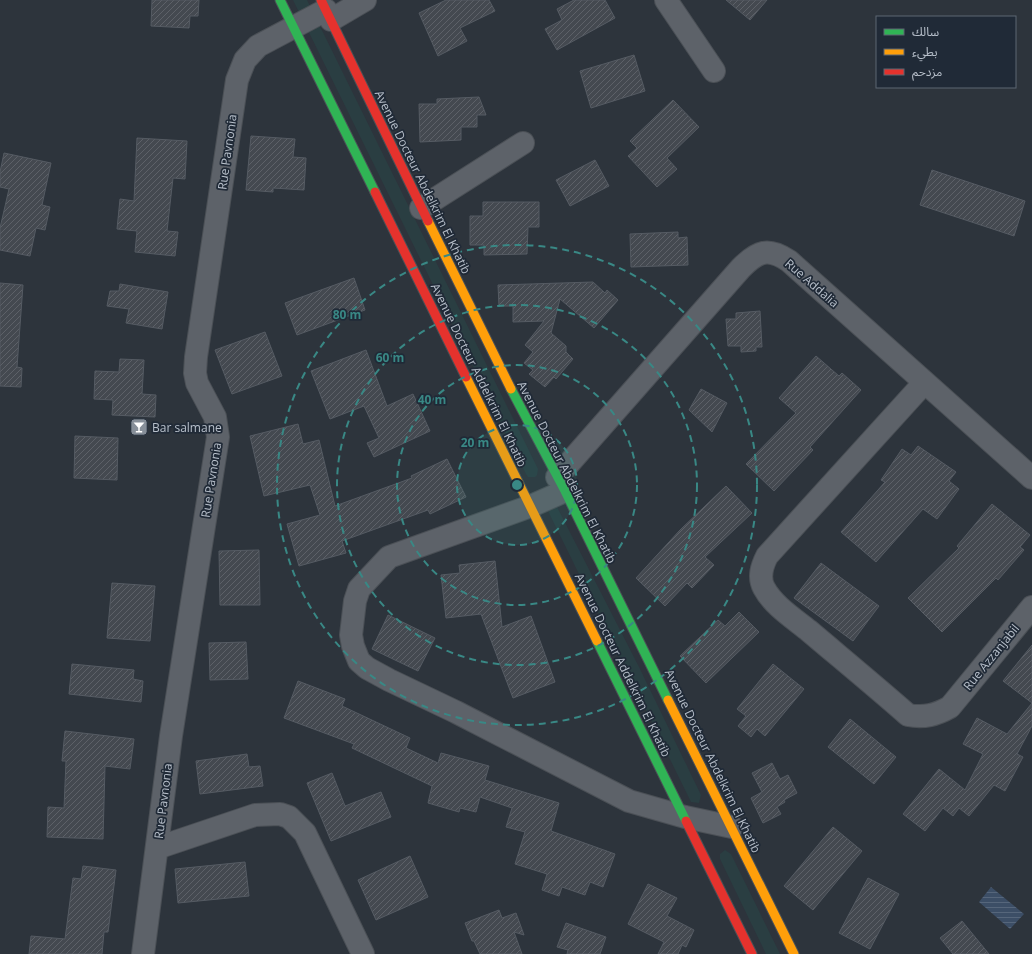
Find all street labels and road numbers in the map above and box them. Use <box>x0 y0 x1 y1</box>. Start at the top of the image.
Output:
street label: Avenue Docteur Abdelkrim El Khatib <box>371 87 475 277</box>
street label: Rue Pavnonia <box>213 113 241 191</box>
street label: Rue Addalia <box>781 255 843 311</box>
street label: Avenue Docteur Addelkrim El Khatib <box>427 280 531 470</box>
street label: Avenue Docteur Abdelkrim El Khatib <box>514 378 620 566</box>
street label: Rue Pavnonia <box>197 441 225 519</box>
street label: Avenue Docteur Addelkrim El Khatib <box>571 570 675 760</box>
street label: Rue Azzanjabil <box>959 620 1023 694</box>
street label: Avenue Docteur Abdelkrim El Khatib <box>661 666 765 856</box>
street label: Rue Pavnonia <box>150 762 176 840</box>

